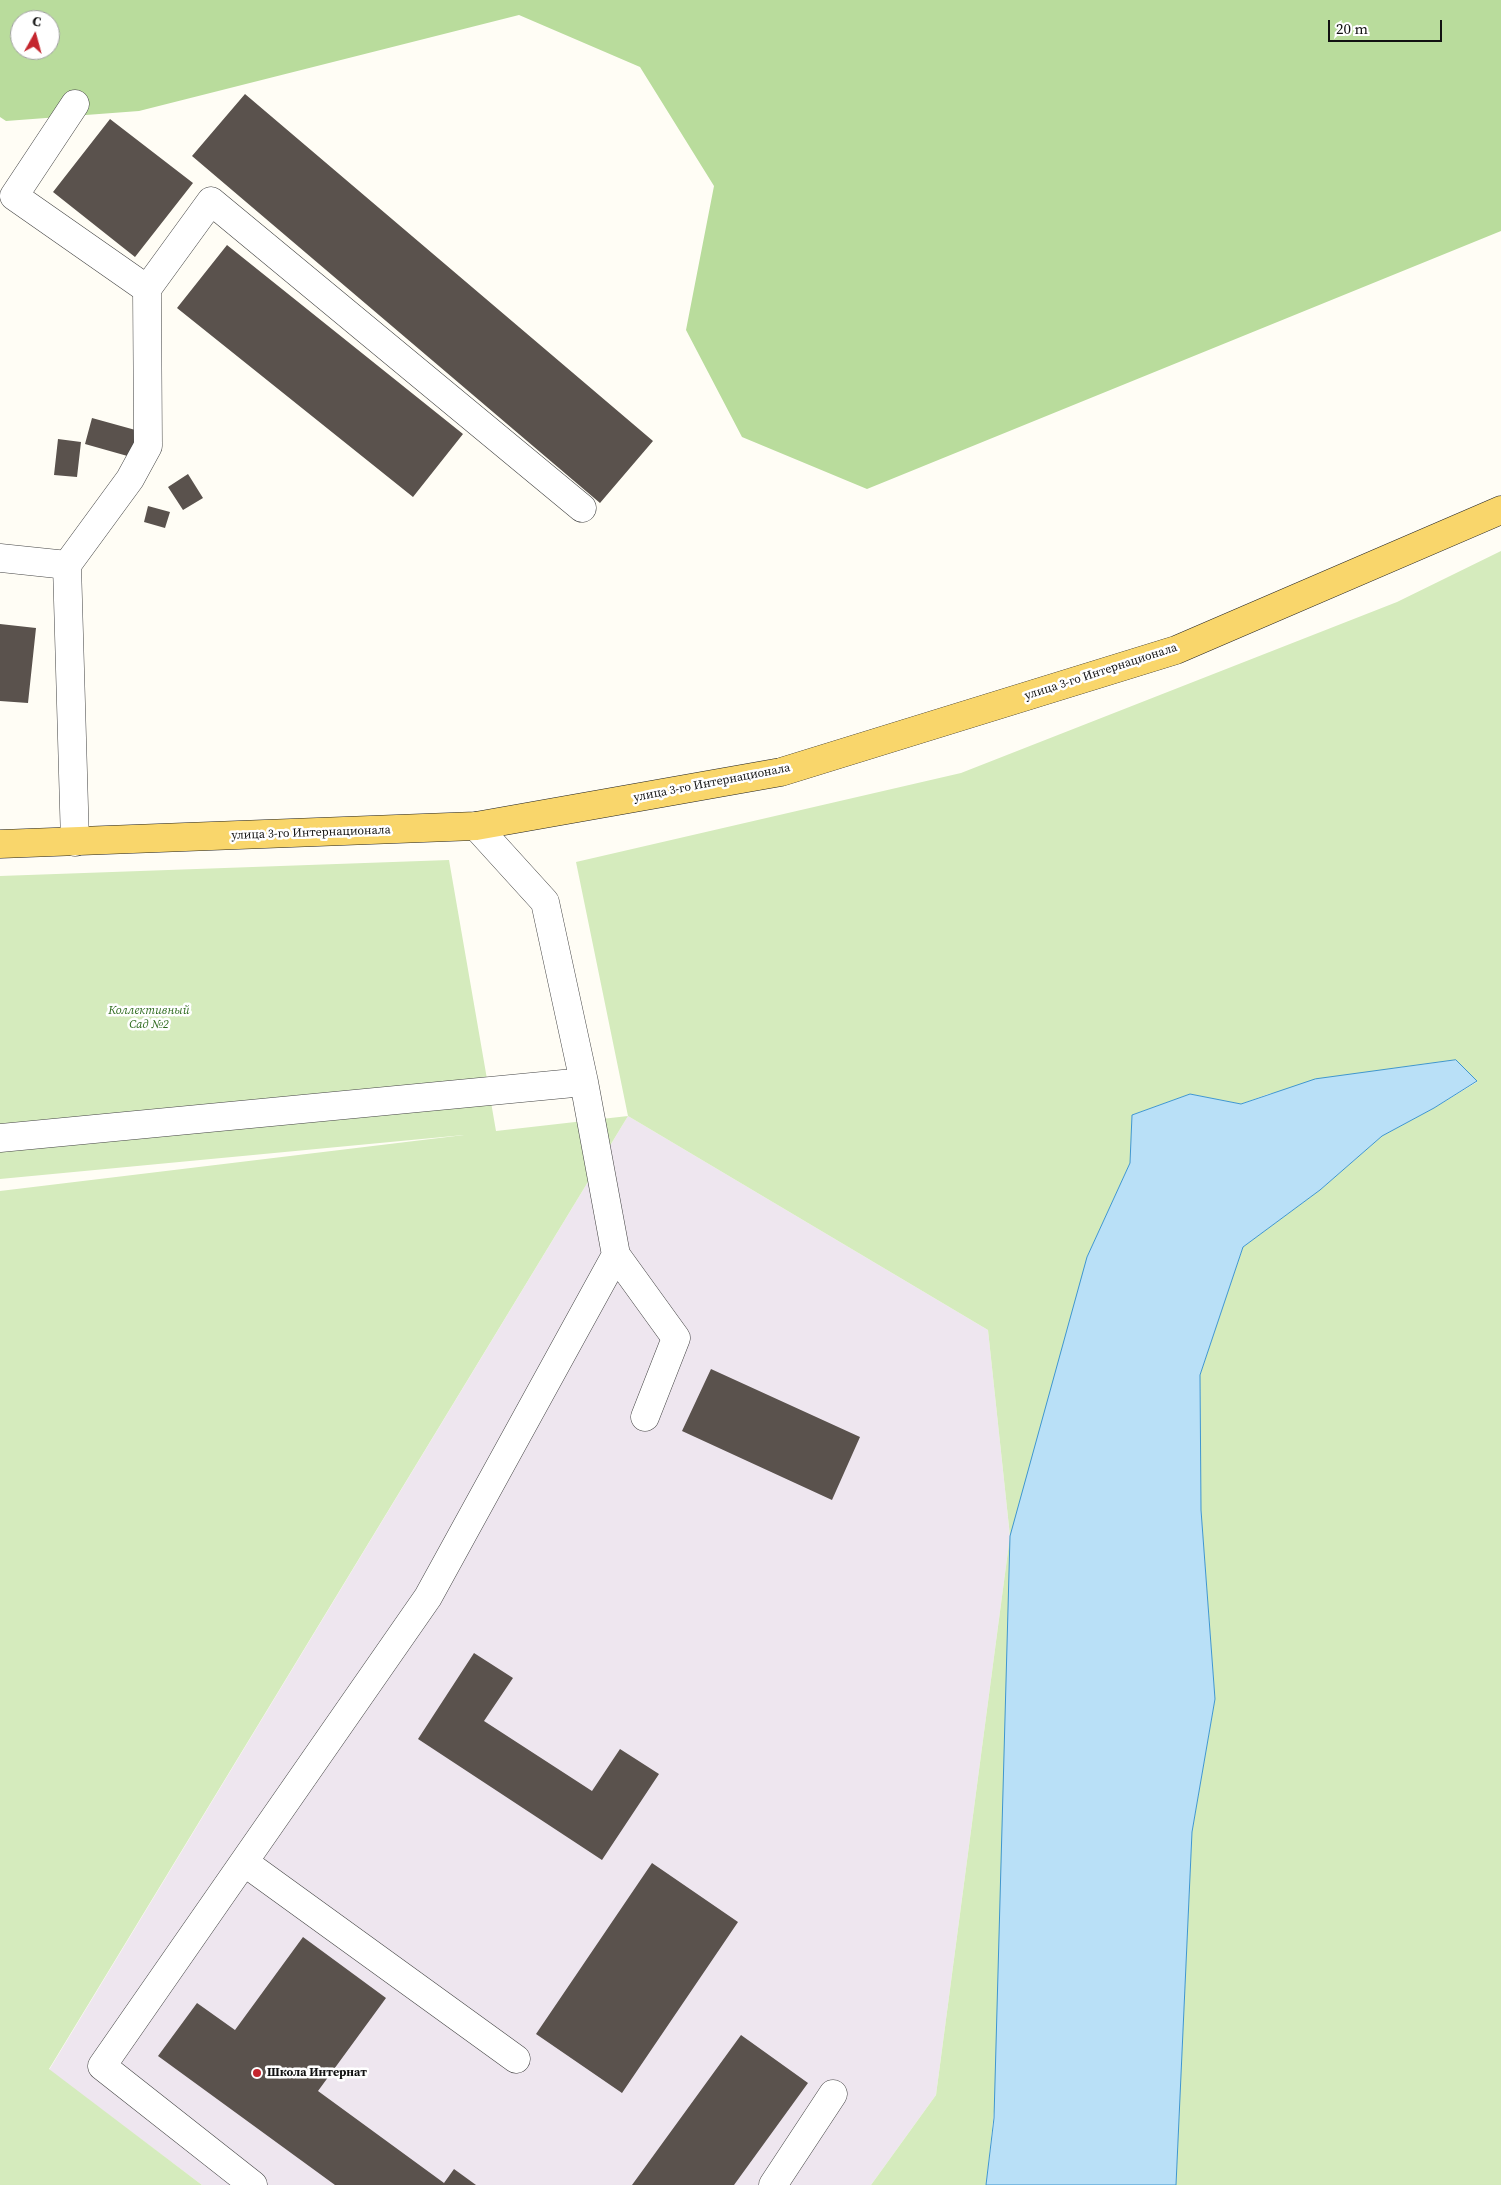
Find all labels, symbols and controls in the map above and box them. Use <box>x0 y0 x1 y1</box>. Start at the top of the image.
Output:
north arrow <box>10 10 60 60</box>
scale bar <box>1331 10 1445 42</box>
text: С <box>31 11 42 32</box>
text: 20 m <box>1336 18 1368 39</box>
street label: улица 3-го Интернационала <box>1023 641 1179 703</box>
street label: улица 3-го Интернационала <box>632 761 792 805</box>
street label: улица 3-го Интернационала <box>231 823 391 843</box>
park label: Коллективный Сад №2 <box>108 1004 190 1032</box>
place label: Школа Интернат <box>267 2066 367 2080</box>
marker: Школа Интернат <box>251 2067 263 2079</box>

